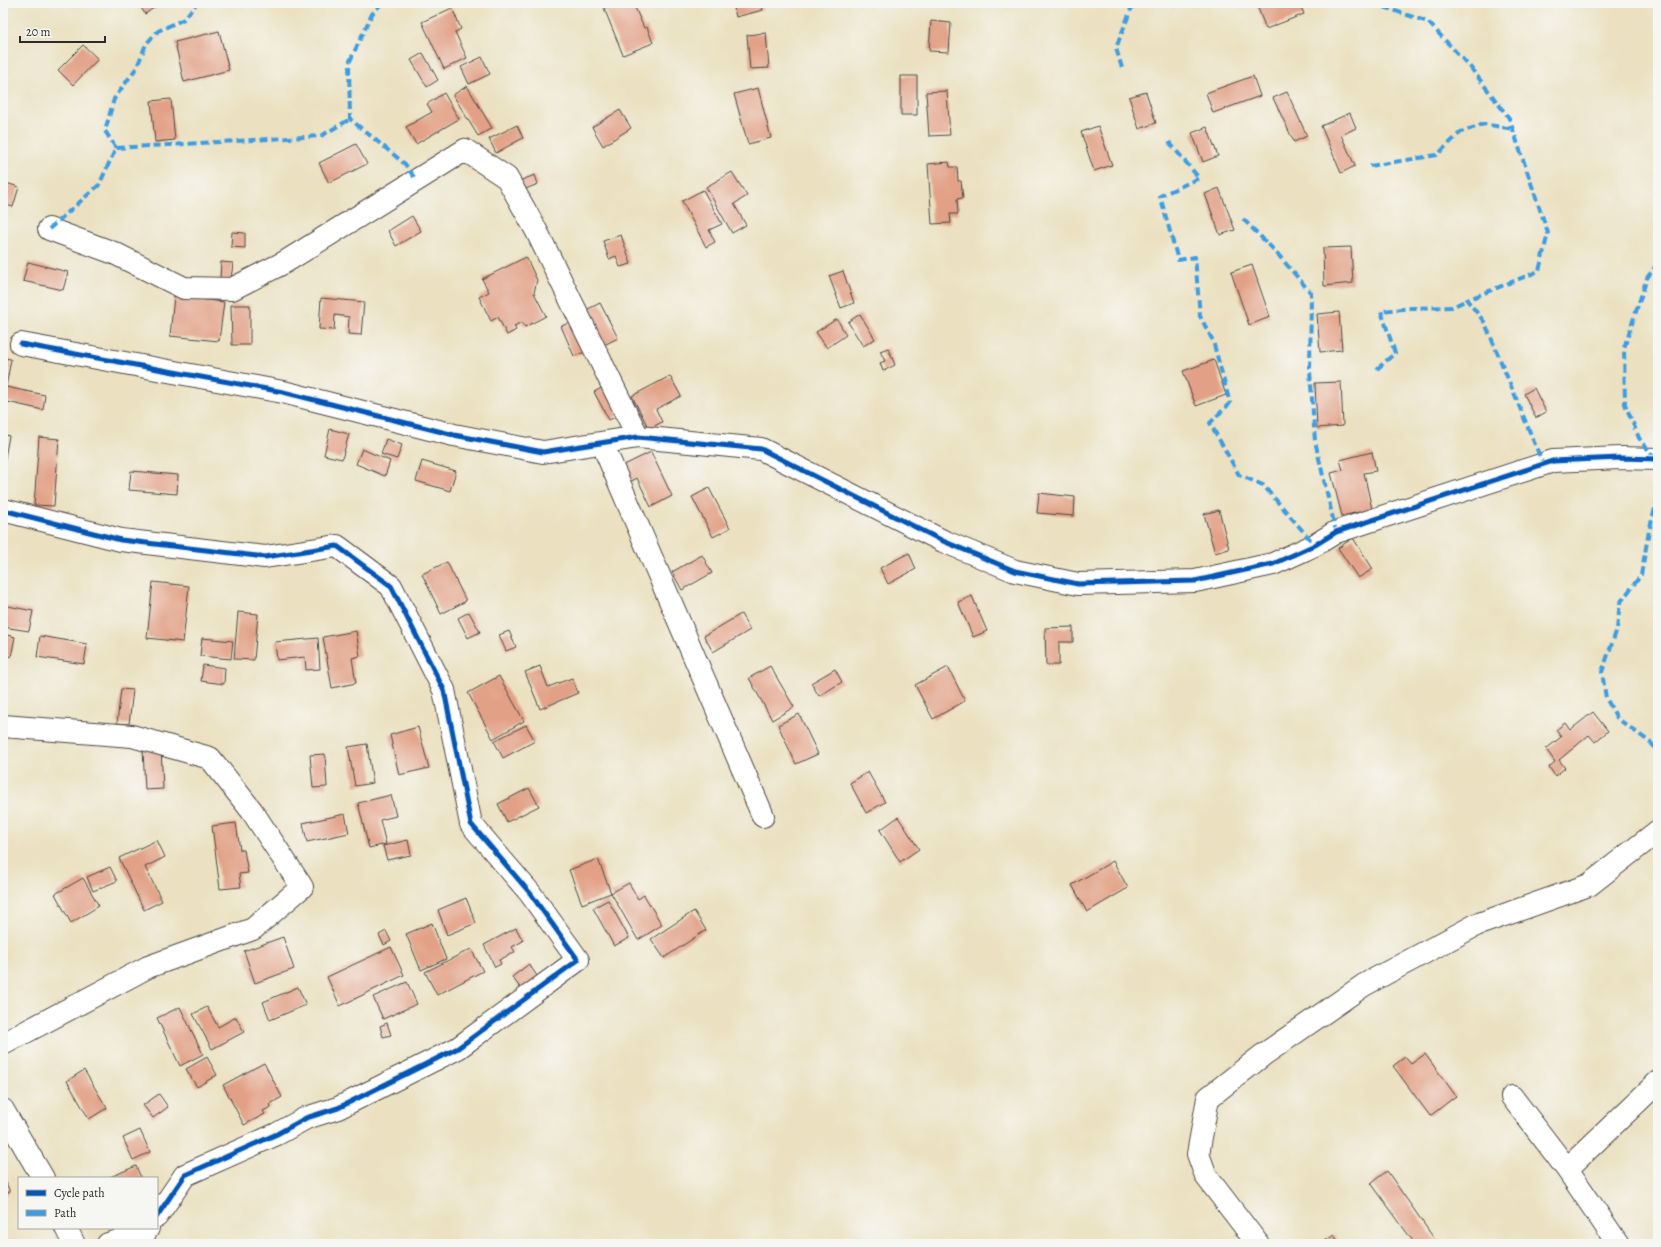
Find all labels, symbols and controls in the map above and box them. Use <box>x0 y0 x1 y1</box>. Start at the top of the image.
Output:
scale bar <box>20 18 105 44</box>
text: 20 m <box>26 24 50 40</box>
legend <box>18 1177 158 1229</box>
text: Cycle path <box>54 1185 105 1201</box>
text: Path <box>54 1205 77 1221</box>

